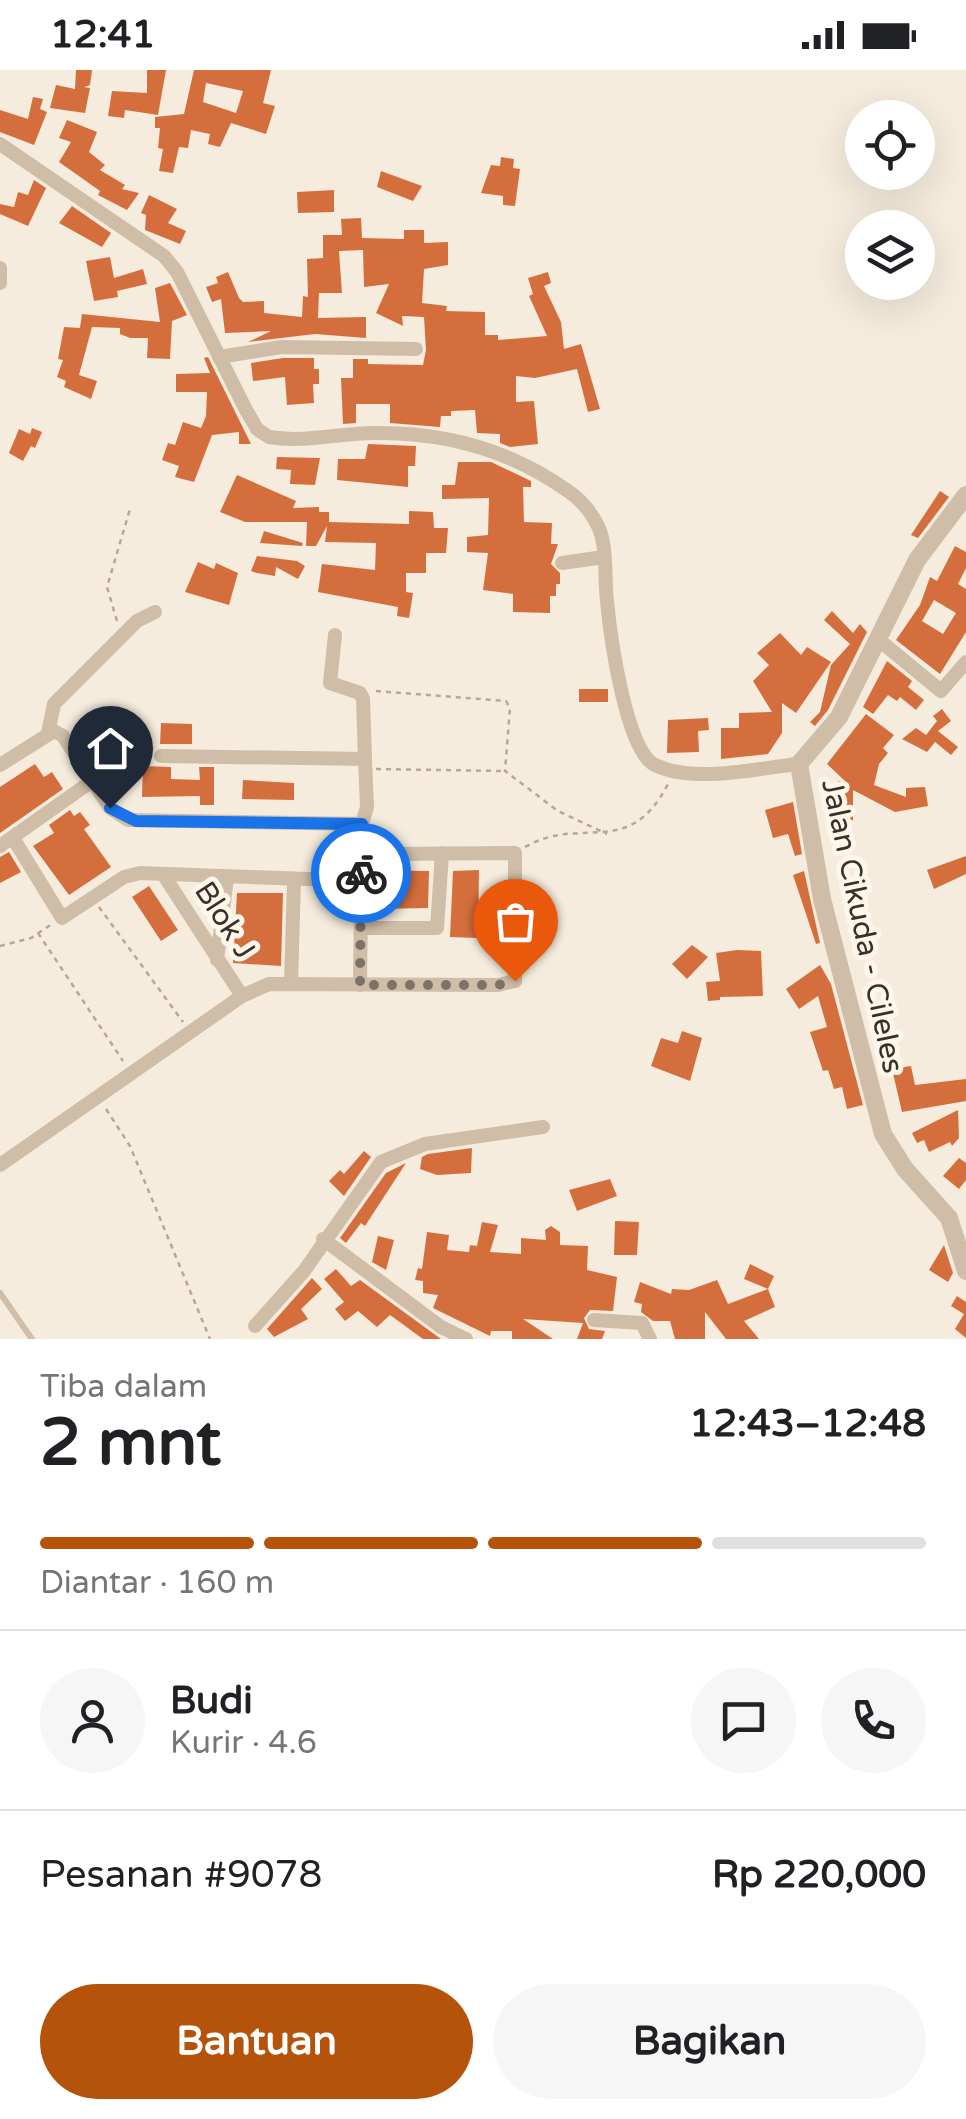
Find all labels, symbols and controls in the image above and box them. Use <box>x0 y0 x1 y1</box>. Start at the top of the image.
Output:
text: 12:41 <box>50 12 155 58</box>
map controls <box>845 100 935 300</box>
button: locate <box>845 100 935 190</box>
button: layers <box>845 210 935 300</box>
pin <box>68 706 153 809</box>
icon: home <box>83 721 138 776</box>
street label: Jalan Cikuda - Cileles <box>813 776 912 1076</box>
courier <box>311 823 411 923</box>
icon: bike <box>334 846 389 901</box>
street label: Blok J <box>186 875 263 966</box>
pin <box>473 879 558 982</box>
icon: bag <box>488 894 543 949</box>
text: Tiba dalam <box>40 1368 207 1406</box>
text: 12:43–12:48 <box>689 1401 926 1447</box>
text: 2 mnt <box>40 1404 221 1483</box>
text: Diantar · 160 m <box>40 1564 274 1602</box>
button: person <box>40 1668 145 1773</box>
button: chat <box>691 1668 796 1773</box>
button: phone <box>821 1668 926 1773</box>
text: Budi <box>170 1678 253 1724</box>
text: Kurir · 4.6 <box>170 1724 317 1762</box>
text: Pesanan #9078 <box>40 1852 322 1898</box>
text: Rp 220,000 <box>712 1852 926 1898</box>
button: Bantuan <box>40 1984 473 2099</box>
button: Bagikan <box>493 1984 926 2099</box>

